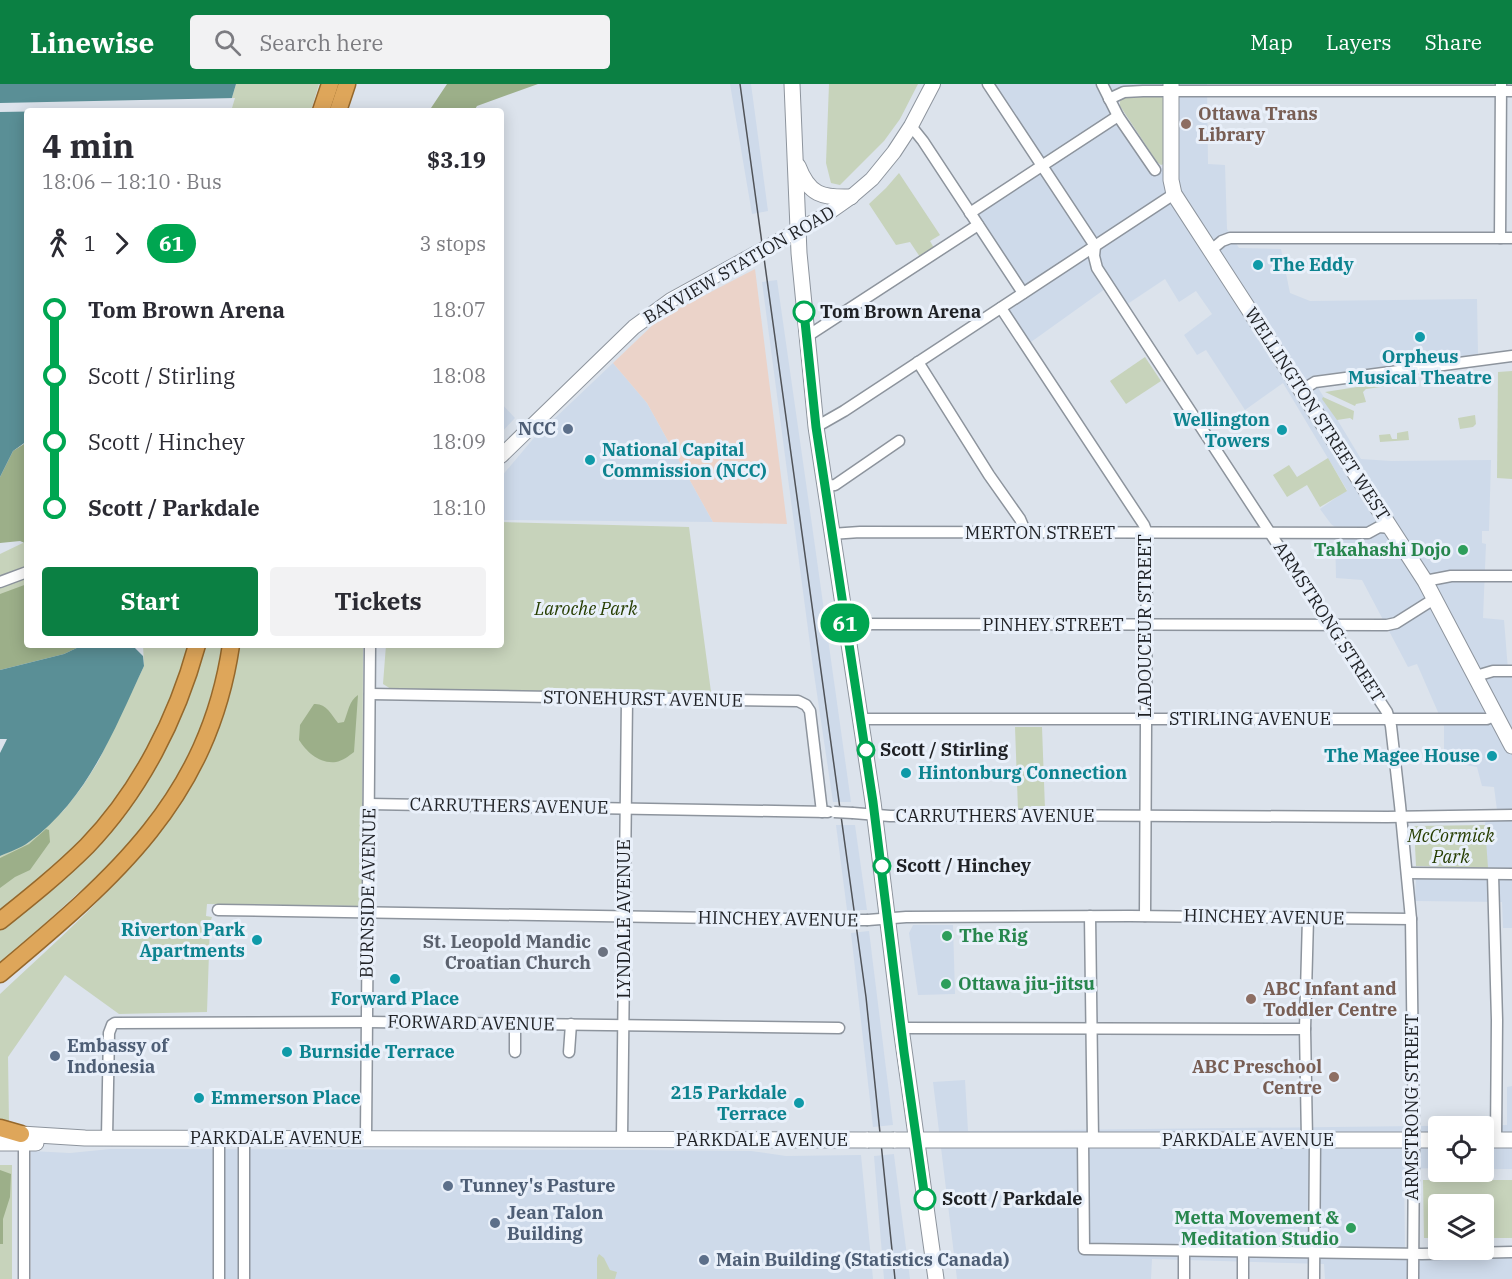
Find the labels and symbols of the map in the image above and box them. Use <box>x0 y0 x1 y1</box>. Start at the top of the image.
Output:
place label: Ottawa Trans Library <box>1198 102 1318 146</box>
marker: Ottawa Trans Library <box>1179 117 1193 131</box>
street label: BAYVIEW STATION ROAD <box>639 200 838 329</box>
place label: The Eddy <box>1270 253 1354 276</box>
marker: The Eddy <box>1251 258 1265 272</box>
place label: Tom Brown Arena <box>820 300 981 323</box>
marker: Tom Brown Arena <box>793 301 815 323</box>
street label: WELLINGTON STREET WEST <box>1240 303 1395 525</box>
marker: Orpheus Musical Theatre <box>1413 330 1427 344</box>
place label: Orpheus Musical Theatre <box>1348 345 1492 389</box>
place label: Wellington Towers <box>1173 408 1270 452</box>
place label: NCC <box>518 417 556 440</box>
marker: NCC <box>561 422 575 436</box>
marker: Wellington Towers <box>1275 423 1289 437</box>
place label: National Capital Commission (NCC) <box>602 438 767 482</box>
marker: National Capital Commission (NCC) <box>583 453 597 467</box>
street label: MERTON STREET <box>965 521 1116 544</box>
street label: LADOUCEUR STREET <box>1133 534 1156 718</box>
street label: ARMSTRONG STREET <box>1269 537 1390 707</box>
place label: Takahashi Dojo <box>1314 538 1451 561</box>
marker: Takahashi Dojo <box>1456 543 1470 557</box>
park label: Laroche Park <box>533 597 638 620</box>
line badge: 61 <box>818 604 872 642</box>
street label: PINHEY STREET <box>982 613 1124 636</box>
street label: STONEHURST AVENUE <box>543 685 743 712</box>
street label: STIRLING AVENUE <box>1169 707 1331 730</box>
place label: Scott / Stirling <box>880 738 1009 761</box>
marker: Scott / Stirling <box>857 741 875 759</box>
place label: The Magee House <box>1324 744 1480 767</box>
marker: The Magee House <box>1485 749 1499 763</box>
place label: Hintonburg Connection <box>918 761 1127 784</box>
marker: Hintonburg Connection <box>899 766 913 780</box>
street label: CARRUTHERS AVENUE <box>409 792 609 819</box>
street label: CARRUTHERS AVENUE <box>896 804 1094 827</box>
street label: BURNSIDE AVENUE <box>355 808 380 978</box>
park label: McCormick Park <box>1406 824 1495 868</box>
street label: LYNDALE AVENUE <box>612 839 635 999</box>
place label: Scott / Hinchey <box>896 854 1032 877</box>
marker: Scott / Hinchey <box>873 857 891 875</box>
street label: HINCHEY AVENUE <box>1183 904 1345 929</box>
street label: HINCHEY AVENUE <box>697 906 859 931</box>
place label: Riverton Park Apartments <box>121 918 246 962</box>
place label: The Rig <box>959 924 1028 947</box>
marker: The Rig <box>940 929 954 943</box>
place label: St. Leopold Mandic Croatian Church <box>423 930 591 974</box>
marker: Riverton Park Apartments <box>250 933 264 947</box>
marker: St. Leopold Mandic Croatian Church <box>596 945 610 959</box>
marker: Forward Place <box>388 972 402 986</box>
place label: Ottawa jiu-jitsu <box>958 972 1095 995</box>
marker: Ottawa jiu-jitsu <box>939 977 953 991</box>
place label: ABC Infant and Toddler Centre <box>1263 977 1397 1021</box>
place label: Forward Place <box>331 987 459 1010</box>
marker: ABC Infant and Toddler Centre <box>1244 992 1258 1006</box>
street label: FORWARD AVENUE <box>387 1010 555 1035</box>
street label: ARMSTRONG STREET <box>1400 1013 1423 1201</box>
place label: Embassy of Indonesia <box>67 1034 170 1078</box>
place label: Burnside Terrace <box>299 1040 455 1063</box>
marker: Burnside Terrace <box>280 1045 294 1059</box>
marker: Embassy of Indonesia <box>48 1049 62 1063</box>
place label: ABC Preschool Centre <box>1192 1055 1322 1099</box>
marker: ABC Preschool Centre <box>1327 1070 1341 1084</box>
place label: 215 Parkdale Terrace <box>671 1081 787 1125</box>
place label: Emmerson Place <box>211 1086 361 1109</box>
marker: Emmerson Place <box>192 1091 206 1105</box>
marker: 215 Parkdale Terrace <box>792 1096 806 1110</box>
street label: PARKDALE AVENUE <box>190 1126 362 1149</box>
street label: PARKDALE AVENUE <box>676 1128 848 1151</box>
street label: PARKDALE AVENUE <box>1162 1128 1334 1151</box>
place label: Tunney's Pasture <box>460 1174 616 1197</box>
marker: Tunney's Pasture <box>441 1179 455 1193</box>
place label: Scott / Parkdale <box>942 1187 1083 1210</box>
marker: Scott / Parkdale <box>914 1188 936 1210</box>
place label: Jean Talon Building <box>507 1201 603 1245</box>
place label: Metta Movement & Meditation Studio <box>1174 1206 1340 1250</box>
marker: Jean Talon Building <box>488 1216 502 1230</box>
marker: Metta Movement & Meditation Studio <box>1344 1221 1358 1235</box>
place label: Main Building (Statistics Canada) <box>716 1248 1009 1271</box>
marker: Main Building (Statistics Canada) <box>697 1253 711 1267</box>

